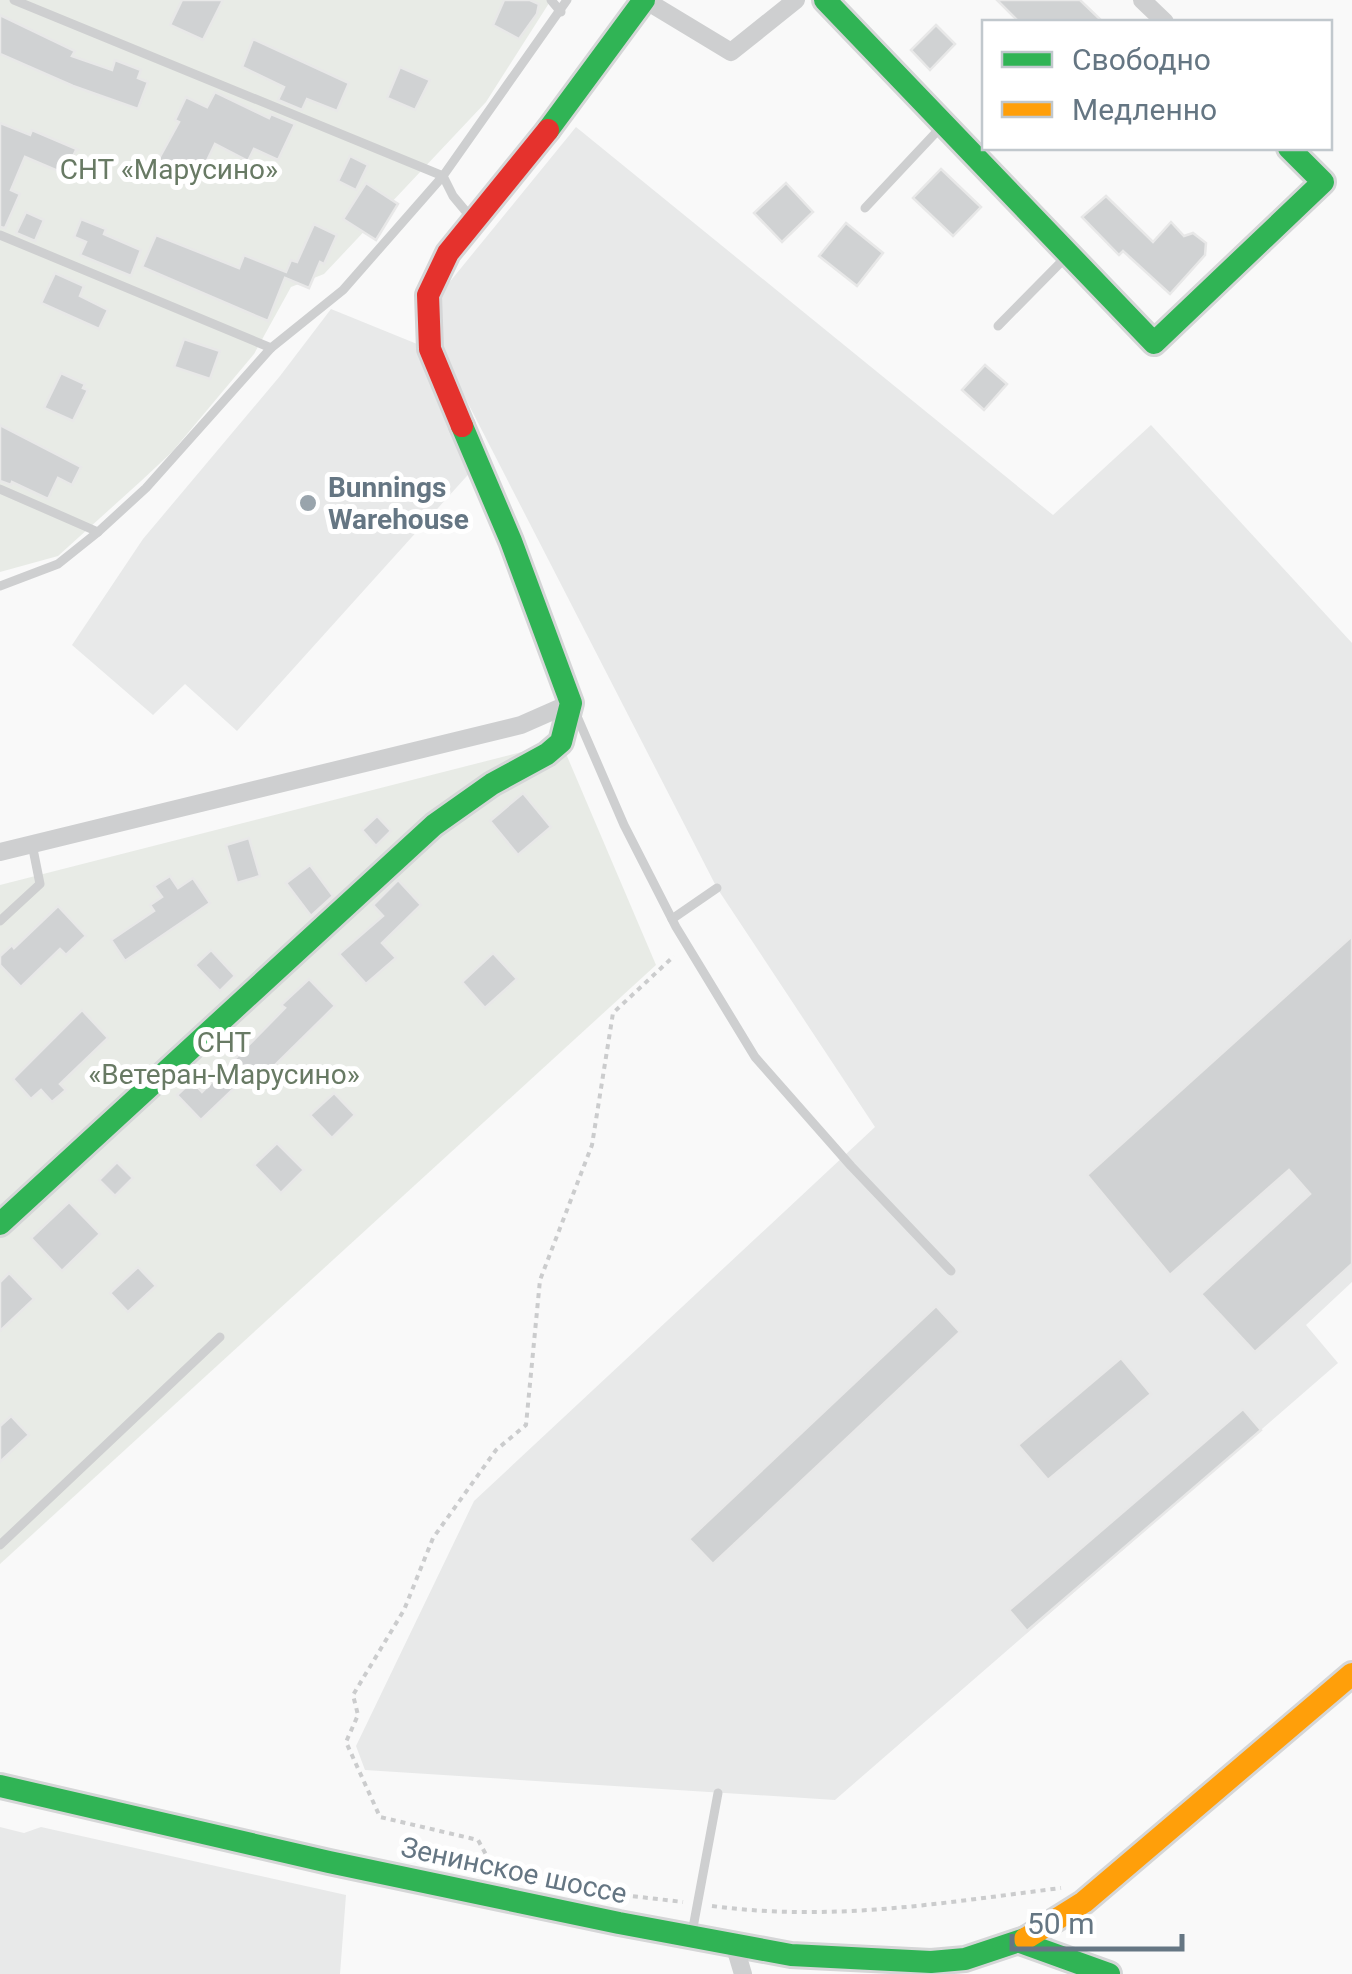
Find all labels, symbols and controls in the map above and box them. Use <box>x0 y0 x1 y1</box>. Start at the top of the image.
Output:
legend <box>982 20 1332 150</box>
text: Свободно <box>1072 42 1211 77</box>
text: Медленно <box>1072 92 1217 127</box>
park label: СНТ «Марусино» <box>60 153 278 186</box>
place label: Bunnings Warehouse <box>328 471 469 536</box>
marker: Bunnings Warehouse <box>297 492 319 514</box>
park label: СНТ «Ветеран-Марусино» <box>88 1026 360 1091</box>
street label: Зенинское шоссе <box>398 1830 630 1911</box>
scale bar <box>1012 1889 1182 1951</box>
text: 50 m <box>1027 1906 1094 1941</box>

